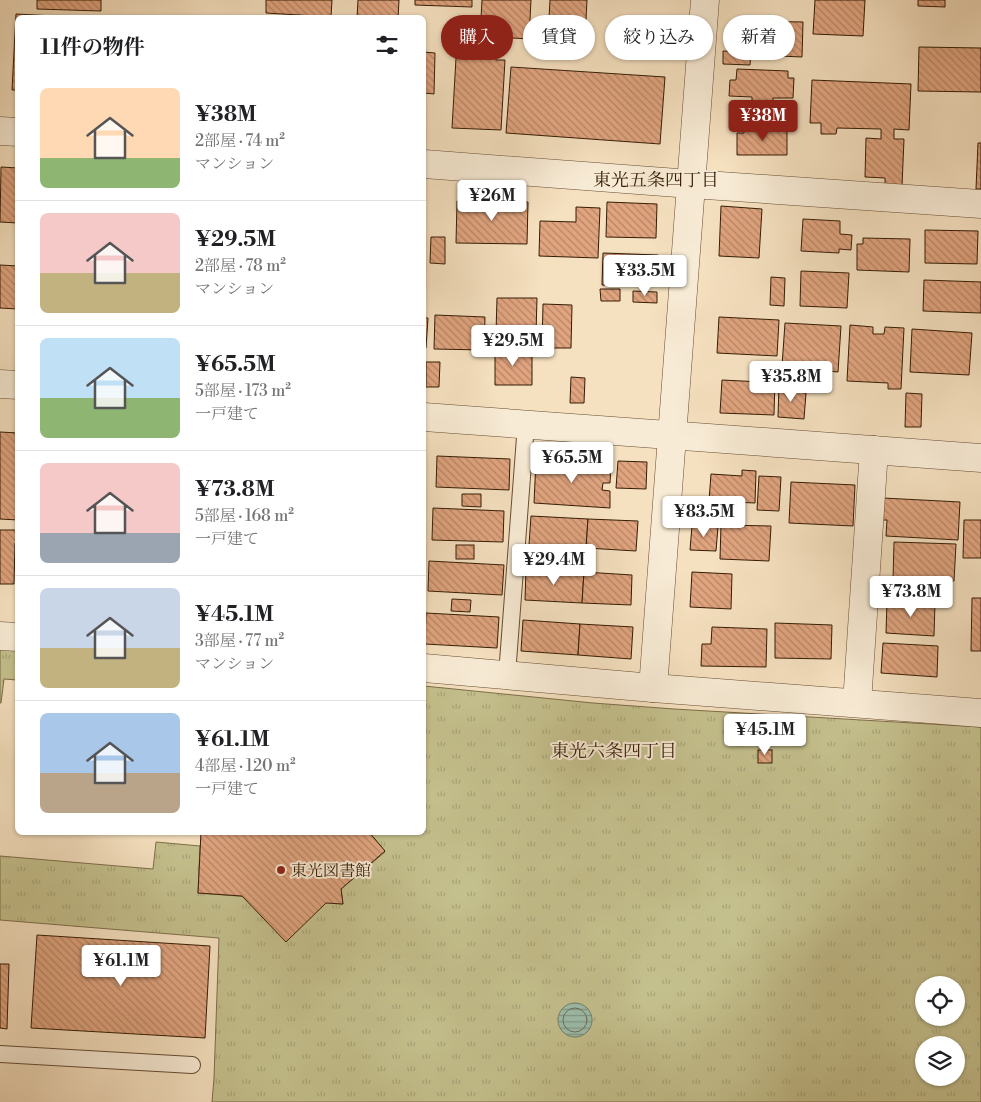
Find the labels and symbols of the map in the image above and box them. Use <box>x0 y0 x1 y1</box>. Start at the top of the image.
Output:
pin: ¥38M <box>733 100 793 142</box>
district label: 東光五条四丁目 <box>593 169 719 192</box>
pin: ¥26M <box>462 180 522 222</box>
pin: ¥33.5M <box>604 254 686 297</box>
pin: ¥29.5M <box>472 324 554 367</box>
pin: ¥35.8M <box>750 360 832 403</box>
pin: ¥65.5M <box>531 442 613 484</box>
pin: ¥83.5M <box>663 496 745 538</box>
pin: ¥29.4M <box>513 544 595 586</box>
pin: ¥73.8M <box>870 576 952 618</box>
pin: ¥45.1M <box>724 714 806 756</box>
district label: 東光六条四丁目 <box>551 740 677 763</box>
place label: 東光図書館 <box>291 861 371 881</box>
marker: 東光図書館 <box>275 864 287 876</box>
pin: ¥61.1M <box>80 944 162 987</box>

